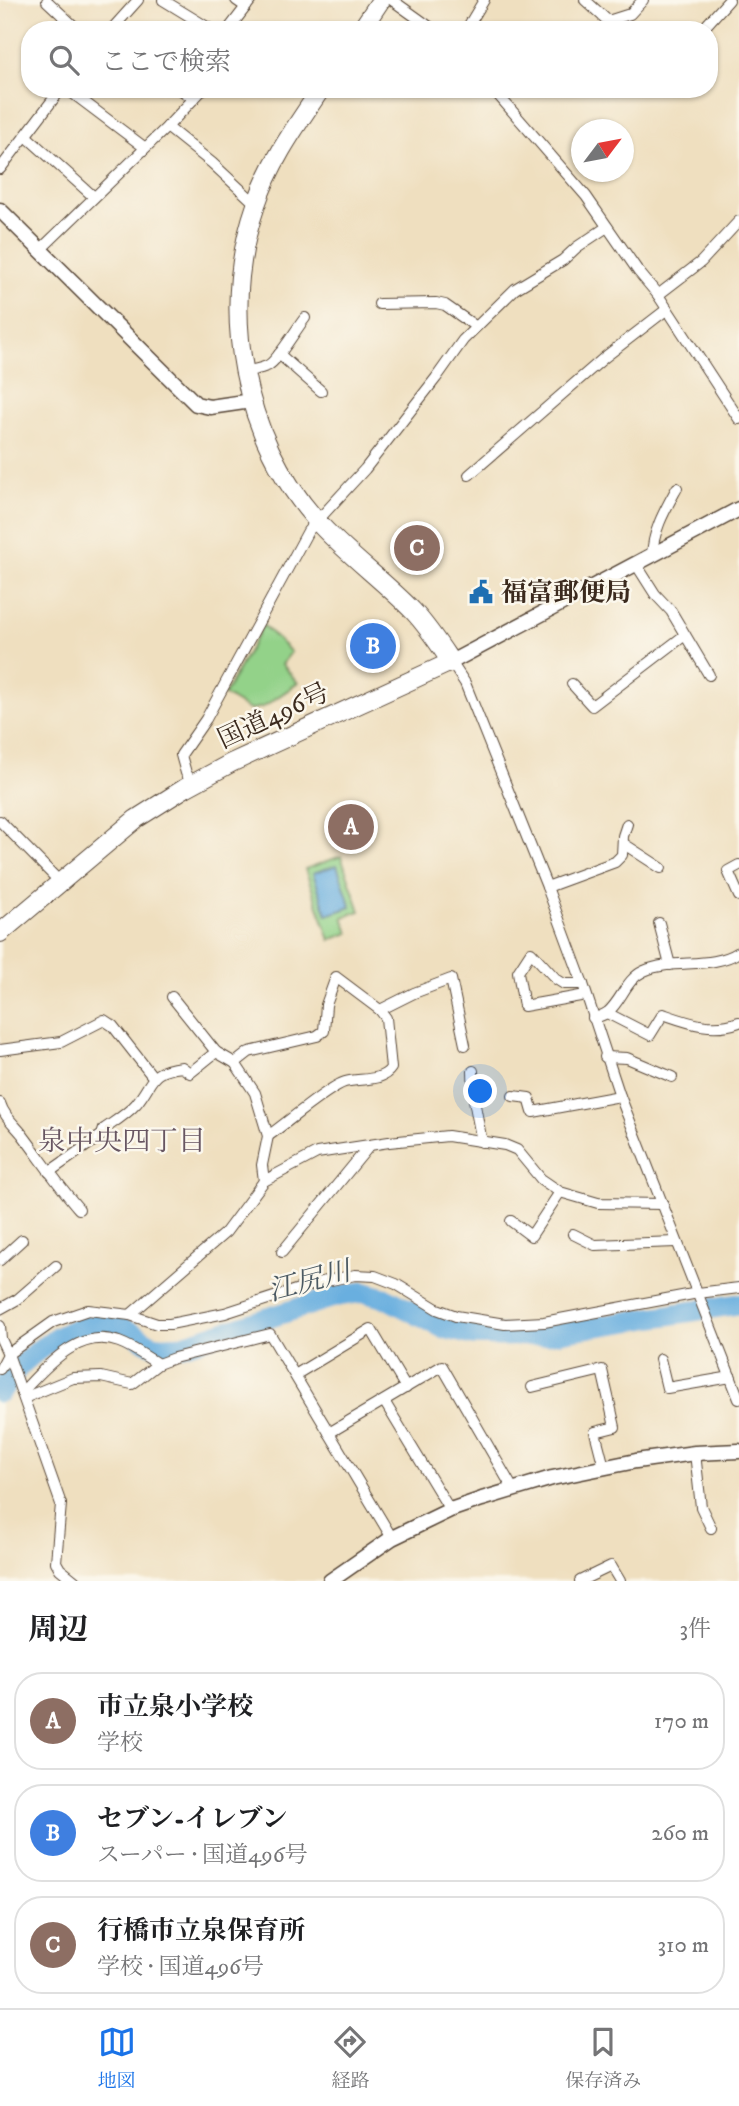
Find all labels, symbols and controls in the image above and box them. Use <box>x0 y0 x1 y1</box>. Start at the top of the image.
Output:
search box <box>21 21 718 98</box>
icon: search <box>45 41 83 79</box>
text: ここで検索 <box>101 46 231 79</box>
north arrow <box>571 119 634 182</box>
pin: C <box>394 522 440 574</box>
place label: 福富郵便局 <box>501 577 631 610</box>
public building icon: 福富郵便局 <box>467 578 495 606</box>
pin: B <box>350 620 396 672</box>
street label: 国道496号 <box>213 676 335 757</box>
pin: A <box>328 801 374 853</box>
your location <box>463 1074 497 1108</box>
district label: 泉中央四丁目 <box>38 1124 206 1159</box>
water label: 江尻川 <box>264 1253 357 1309</box>
text: 周辺 <box>28 1612 88 1649</box>
text: 3件 <box>679 1615 711 1644</box>
text: 市立泉小学校 <box>97 1691 253 1724</box>
text: A <box>46 1707 60 1736</box>
text: 170 m <box>654 1707 709 1736</box>
text: 学校 <box>97 1729 143 1758</box>
text: セブン-イレブン <box>97 1803 287 1836</box>
text: B <box>46 1819 60 1848</box>
text: 260 m <box>651 1819 709 1848</box>
text: スーパー · 国道496号 <box>97 1841 308 1870</box>
text: 行橋市立泉保育所 <box>97 1915 305 1948</box>
text: C <box>45 1931 61 1960</box>
text: 310 m <box>657 1931 709 1960</box>
text: 学校 · 国道496号 <box>97 1953 264 1982</box>
tab: 地図 <box>98 2023 136 2093</box>
tab: 経路 <box>331 2023 369 2093</box>
tab: 保存済み <box>565 2023 641 2093</box>

